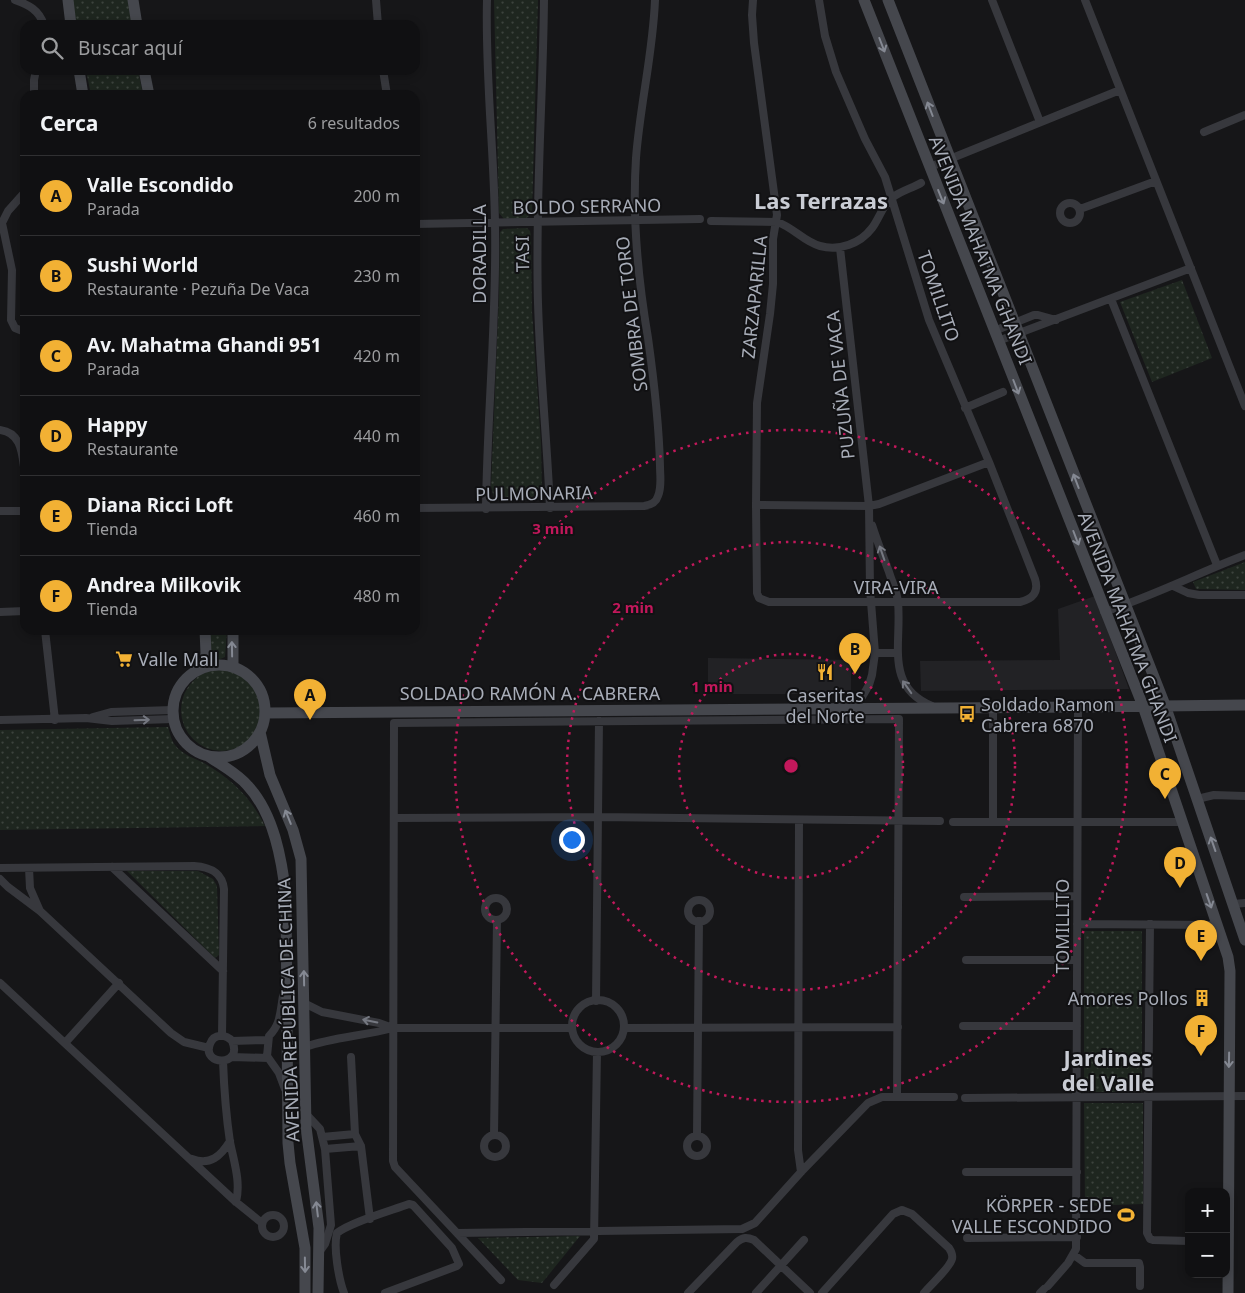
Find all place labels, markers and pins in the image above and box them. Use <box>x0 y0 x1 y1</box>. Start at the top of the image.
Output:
pin: B <box>839 633 871 674</box>
place label: Valle Mall <box>138 647 218 671</box>
supermarket icon: Valle Mall <box>114 649 134 669</box>
restaurant icon: Caseritas del Norte <box>815 662 835 682</box>
pin: A <box>294 679 326 720</box>
place label: Caseritas del Norte <box>785 683 865 728</box>
place label: Soldado Ramon Cabrera 6870 <box>981 692 1114 737</box>
bus stop icon: Soldado Ramon Cabrera 6870 <box>957 704 977 724</box>
centre of rings <box>782 757 800 775</box>
pin: C <box>1149 758 1181 799</box>
pin: D <box>1164 847 1196 888</box>
pin: E <box>1185 920 1217 961</box>
place label: Amores Pollos <box>1068 986 1188 1010</box>
building icon: Amores Pollos <box>1192 988 1212 1008</box>
pin: F <box>1185 1015 1217 1056</box>
place label: KÖRPER - SEDE VALLE ESCONDIDO <box>952 1193 1112 1238</box>
sports icon: KÖRPER - SEDE VALLE ESCONDIDO <box>1116 1205 1136 1225</box>

